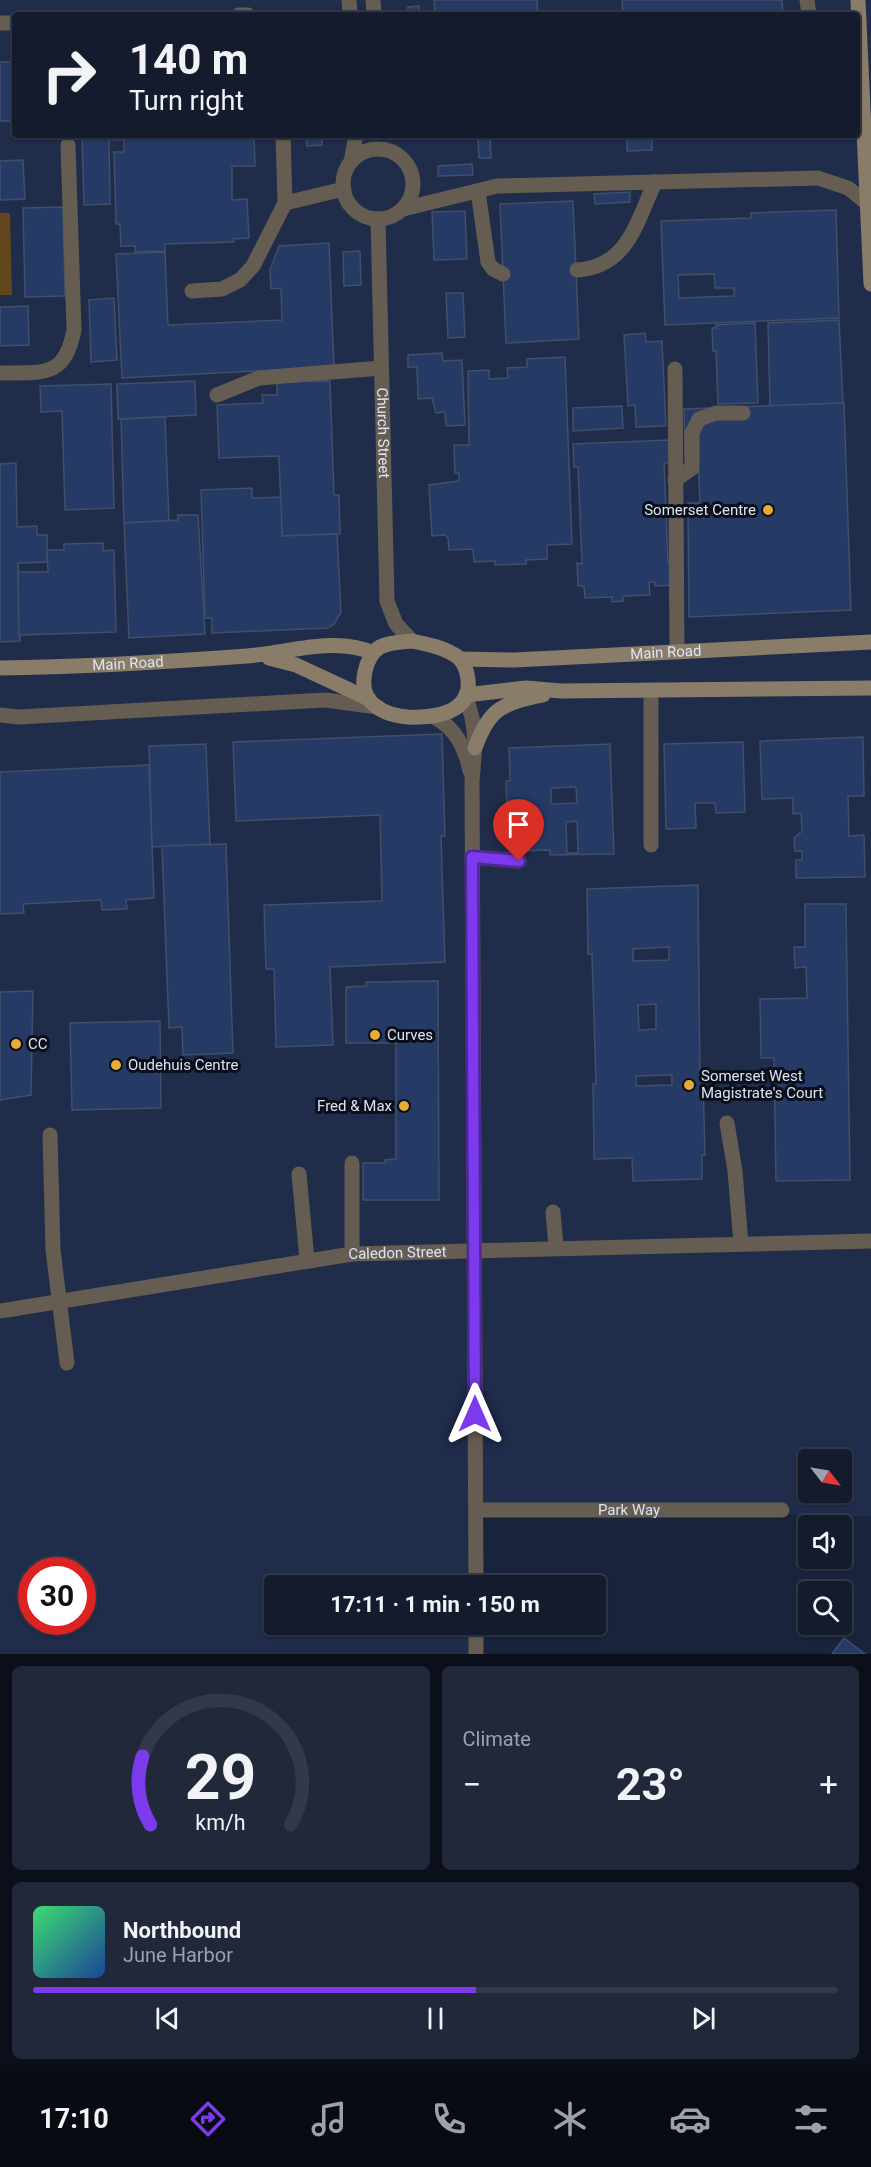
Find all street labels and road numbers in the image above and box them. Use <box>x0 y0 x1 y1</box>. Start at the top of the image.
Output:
street label: Church Street <box>373 387 393 479</box>
street label: Main Road <box>630 642 702 663</box>
street label: Main Road <box>92 653 164 674</box>
street label: Caledon Street <box>348 1243 447 1263</box>
street label: Park Way <box>598 1501 660 1519</box>

